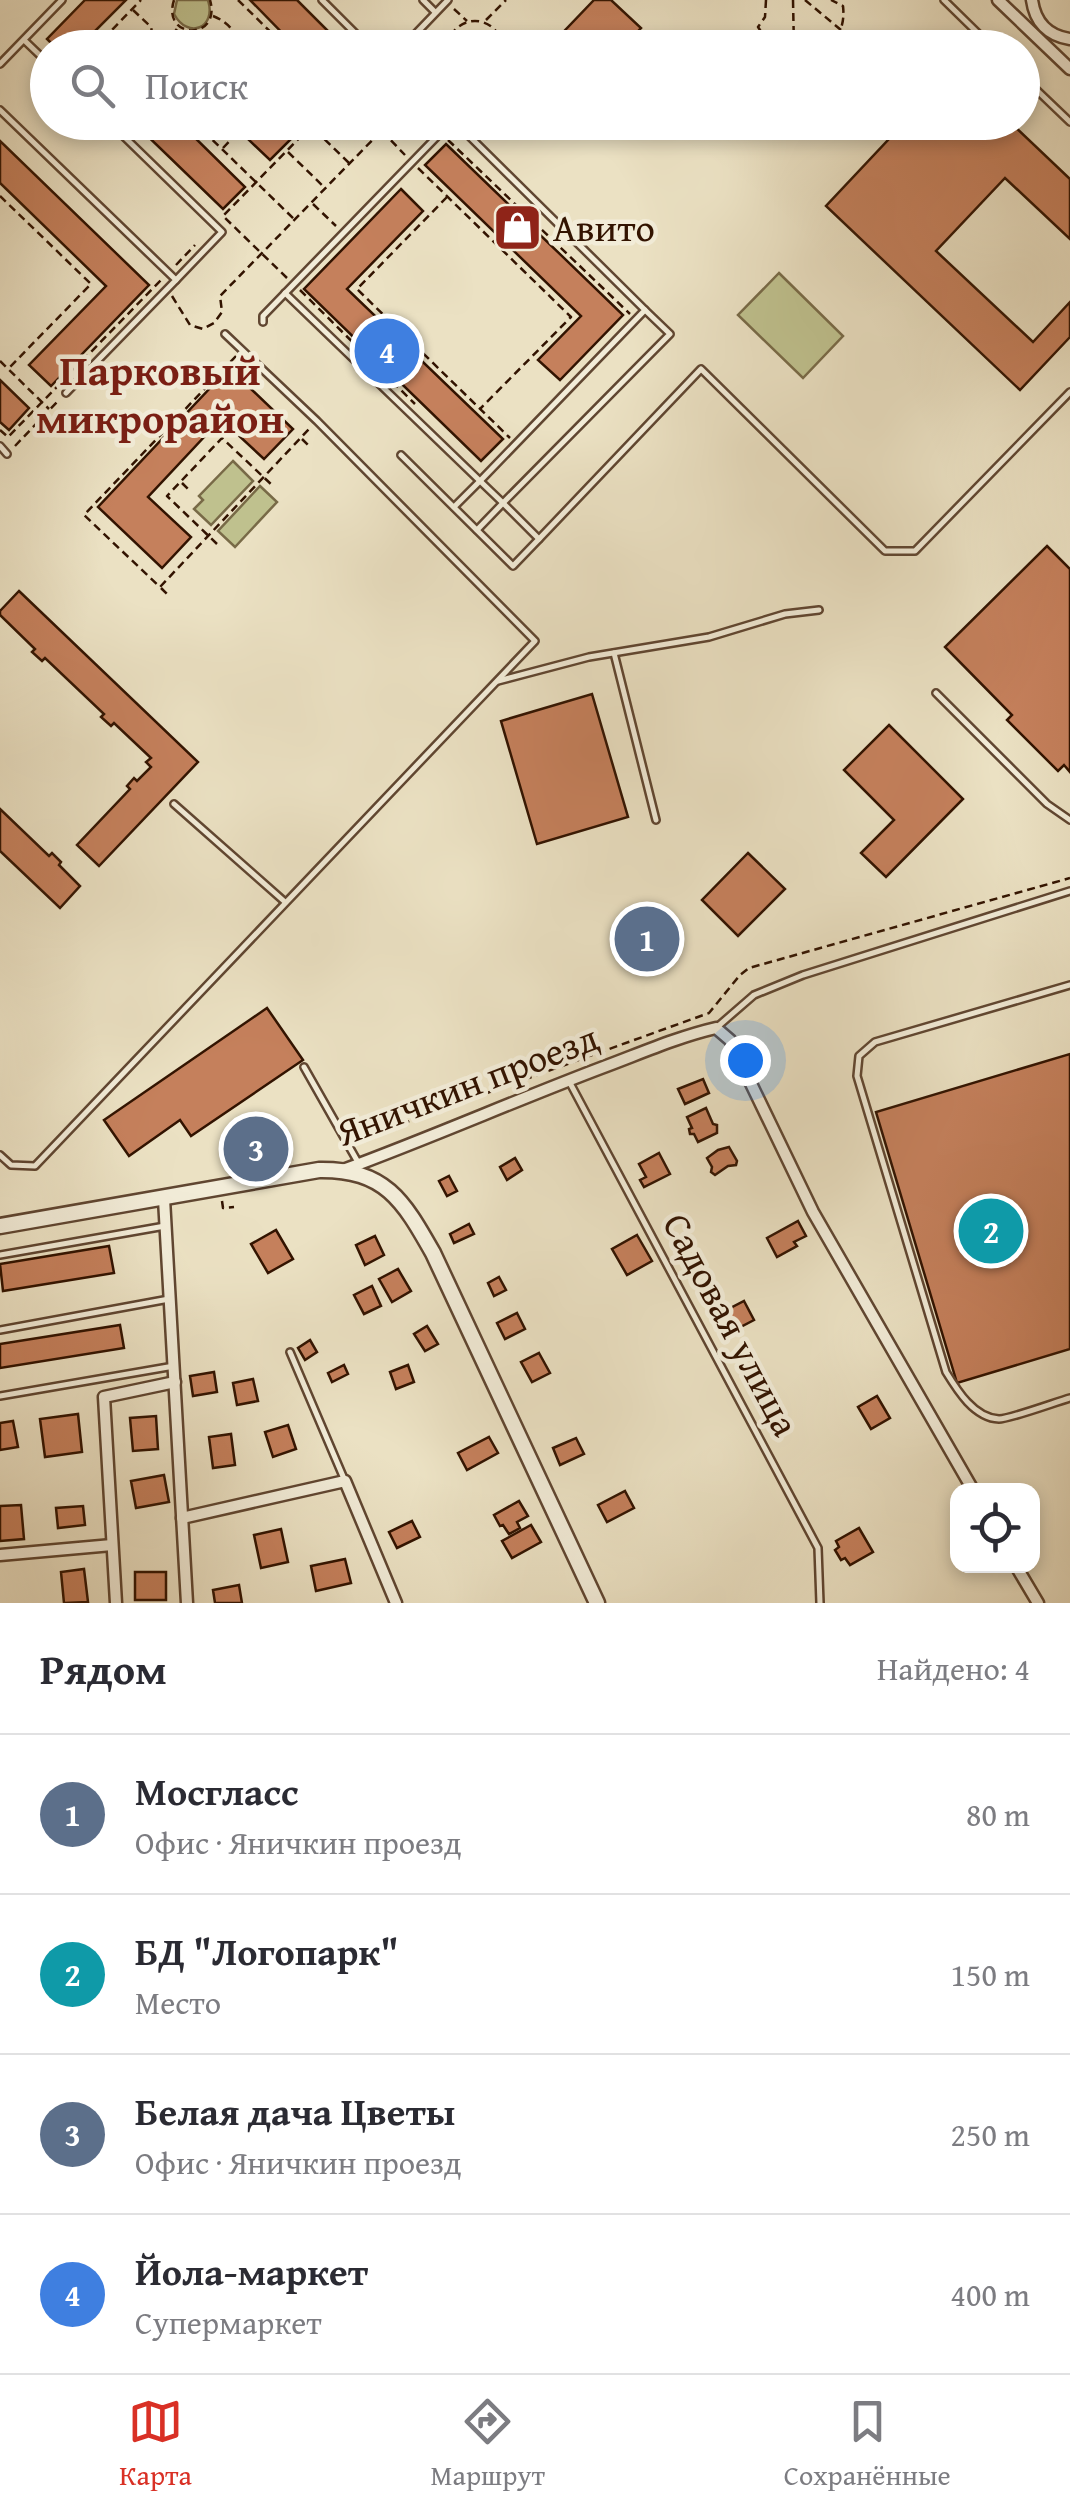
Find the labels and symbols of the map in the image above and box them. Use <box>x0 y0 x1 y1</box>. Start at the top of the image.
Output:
place label: Авито <box>553 199 655 255</box>
shop icon: Авито <box>492 201 544 253</box>
pin: 4 <box>354 314 420 388</box>
district label: Парковый микрорайон <box>36 339 284 448</box>
pin: 1 <box>614 902 680 976</box>
street label: Яничкин проезд <box>327 1008 606 1160</box>
your location <box>720 1035 771 1086</box>
pin: 3 <box>224 1112 288 1186</box>
pin: 2 <box>958 1194 1024 1268</box>
street label: Садовая улица <box>650 1202 814 1446</box>

